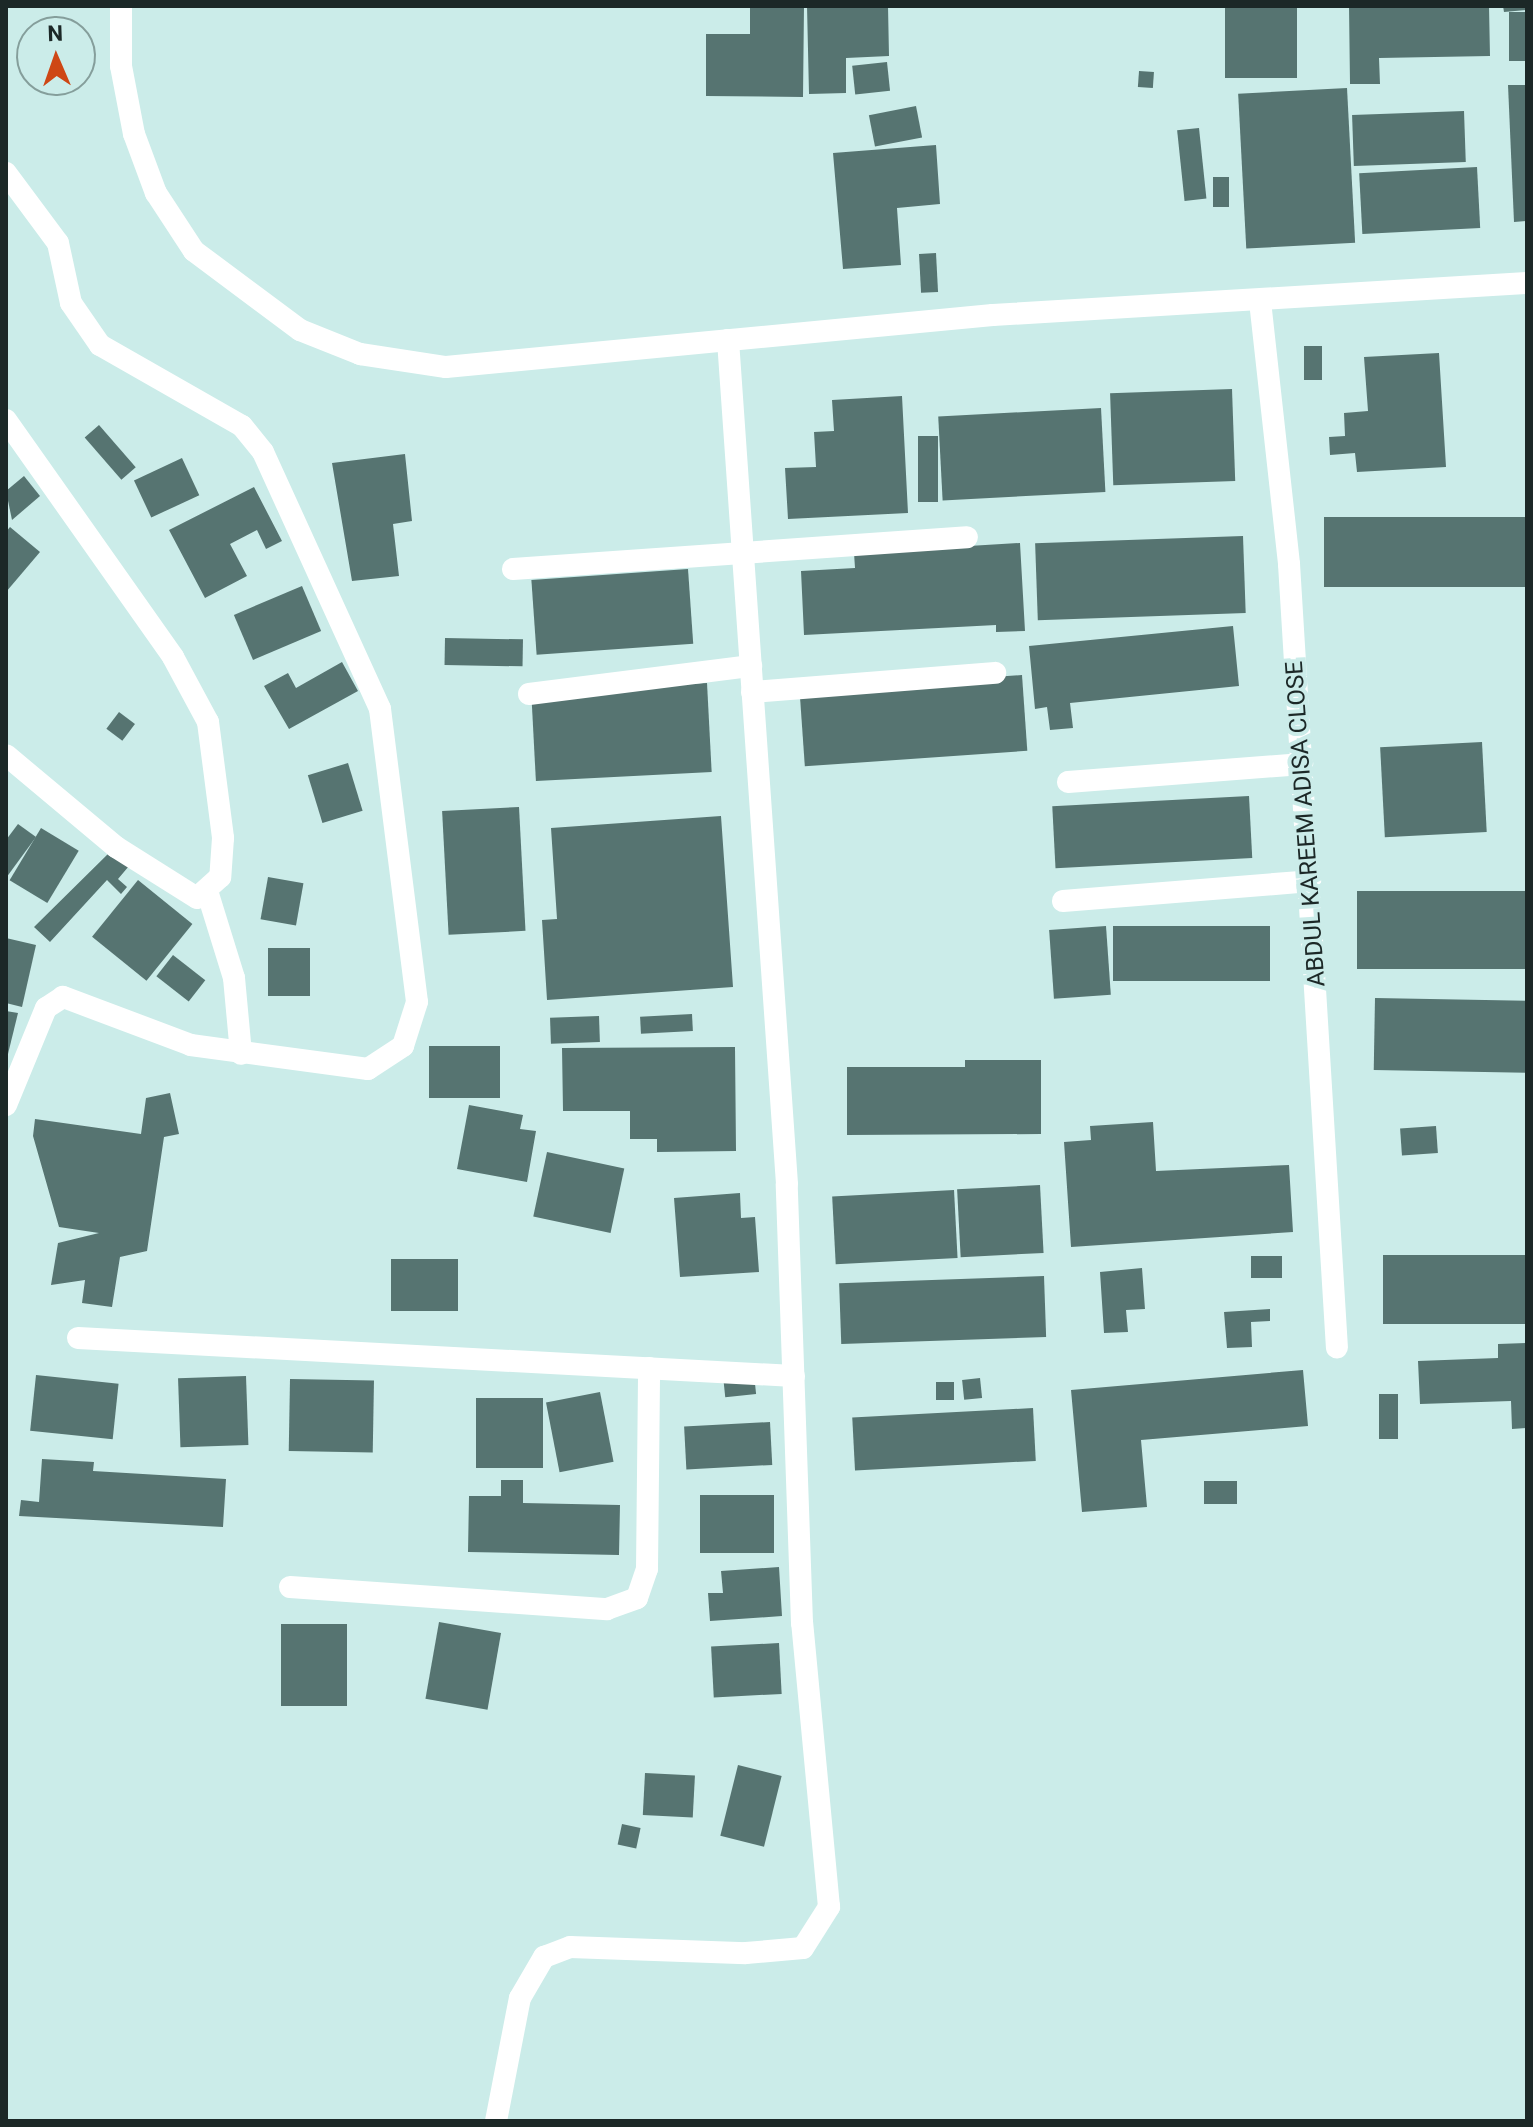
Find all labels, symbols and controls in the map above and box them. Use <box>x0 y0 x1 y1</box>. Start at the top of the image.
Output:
north arrow <box>16 16 96 96</box>
text: N <box>47 21 63 46</box>
street label: ABDUL KAREEM ADISA CLOSE <box>1280 660 1332 988</box>

